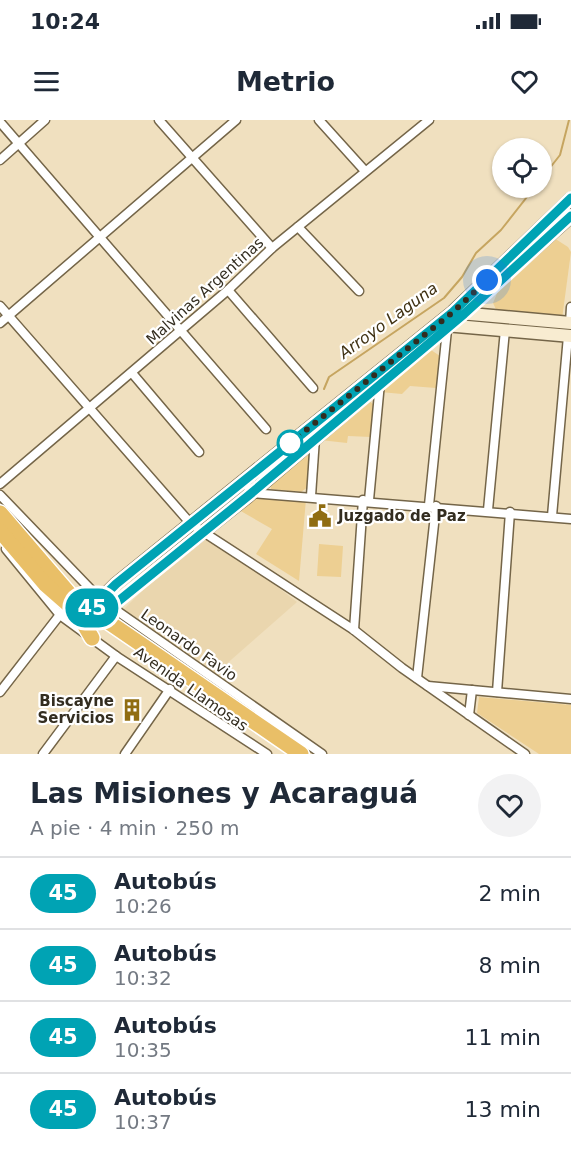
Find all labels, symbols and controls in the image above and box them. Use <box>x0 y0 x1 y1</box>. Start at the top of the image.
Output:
text: 10:24 <box>30 9 100 34</box>
icon: menu <box>30 65 63 98</box>
icon: heart <box>508 65 541 98</box>
text: Metrio <box>236 66 335 97</box>
map controls <box>492 138 552 198</box>
button: locate <box>492 138 552 198</box>
street label: Malvinas Argentinas <box>143 233 267 348</box>
your location <box>472 265 502 295</box>
water label: Arroyo Laguna <box>334 278 441 363</box>
unlabelled marker <box>277 430 303 456</box>
public building icon: Juzgado de Paz <box>307 503 333 529</box>
place label: Juzgado de Paz <box>337 507 466 525</box>
line badge: 45 <box>65 588 119 628</box>
text: 45 <box>77 596 107 620</box>
street label: Leonardo Favio <box>137 605 241 685</box>
street label: Avenida Llamosas <box>131 643 252 735</box>
place label: Biscayne Servicios <box>37 692 114 727</box>
building icon: Biscayne Servicios <box>119 697 145 723</box>
button: heart <box>478 774 541 837</box>
text: Las Misiones y Acaraguá <box>30 777 418 810</box>
text: A pie · 4 min · 250 m <box>30 816 240 840</box>
text: Autobús <box>114 869 217 894</box>
text: 45 <box>48 881 78 905</box>
text: 2 min <box>479 881 541 906</box>
text: 10:26 <box>114 894 172 918</box>
text: Autobús <box>114 941 217 966</box>
text: 45 <box>48 953 78 977</box>
text: 8 min <box>479 953 541 978</box>
text: 10:32 <box>114 966 172 990</box>
text: Autobús <box>114 1013 217 1038</box>
text: 45 <box>48 1025 78 1049</box>
text: 11 min <box>465 1025 541 1050</box>
text: 10:35 <box>114 1038 172 1062</box>
text: Autobús <box>114 1085 217 1110</box>
text: 45 <box>48 1097 78 1121</box>
text: 13 min <box>465 1097 541 1122</box>
text: 10:37 <box>114 1110 172 1134</box>

